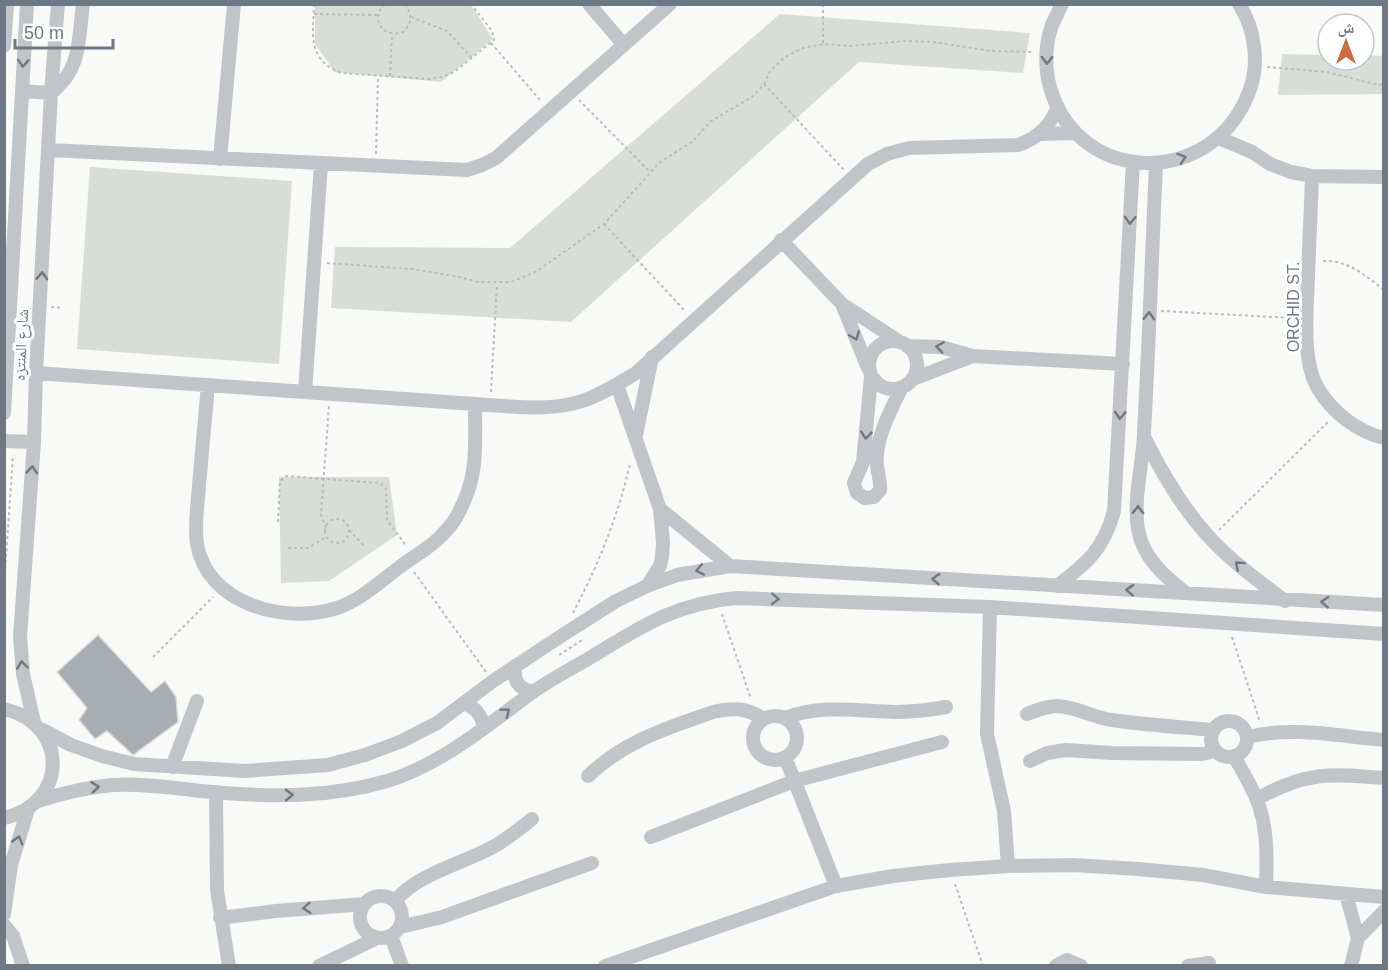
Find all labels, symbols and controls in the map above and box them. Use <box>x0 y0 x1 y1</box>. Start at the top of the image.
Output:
scale bar <box>15 12 112 50</box>
north arrow <box>1316 12 1376 72</box>
text: ش <box>1338 19 1355 37</box>
text: 50 m <box>24 23 64 43</box>
one-way arrow <box>1041 56 1053 65</box>
one-way arrow <box>17 58 30 67</box>
one-way arrow <box>1176 152 1187 165</box>
one-way arrow <box>1123 216 1136 225</box>
street label: ORCHID ST. <box>1285 262 1302 352</box>
one-way arrow <box>35 271 48 280</box>
street label: شارع المنتزه <box>11 309 33 382</box>
one-way arrow <box>1143 311 1156 320</box>
one-way arrow <box>848 330 860 341</box>
one-way arrow <box>936 342 945 354</box>
one-way arrow <box>1113 411 1126 420</box>
one-way arrow <box>860 430 873 439</box>
one-way arrow <box>25 466 38 475</box>
one-way arrow <box>1132 506 1144 515</box>
one-way arrow <box>1235 561 1246 572</box>
one-way arrow <box>695 563 705 576</box>
one-way arrow <box>931 572 940 585</box>
one-way arrow <box>1126 584 1135 597</box>
one-way arrow <box>771 593 780 606</box>
one-way arrow <box>1321 596 1330 609</box>
one-way arrow <box>16 660 28 669</box>
one-way arrow <box>499 709 510 720</box>
one-way arrow <box>90 781 99 794</box>
one-way arrow <box>285 789 294 801</box>
one-way arrow <box>11 835 23 846</box>
one-way arrow <box>302 901 311 914</box>

